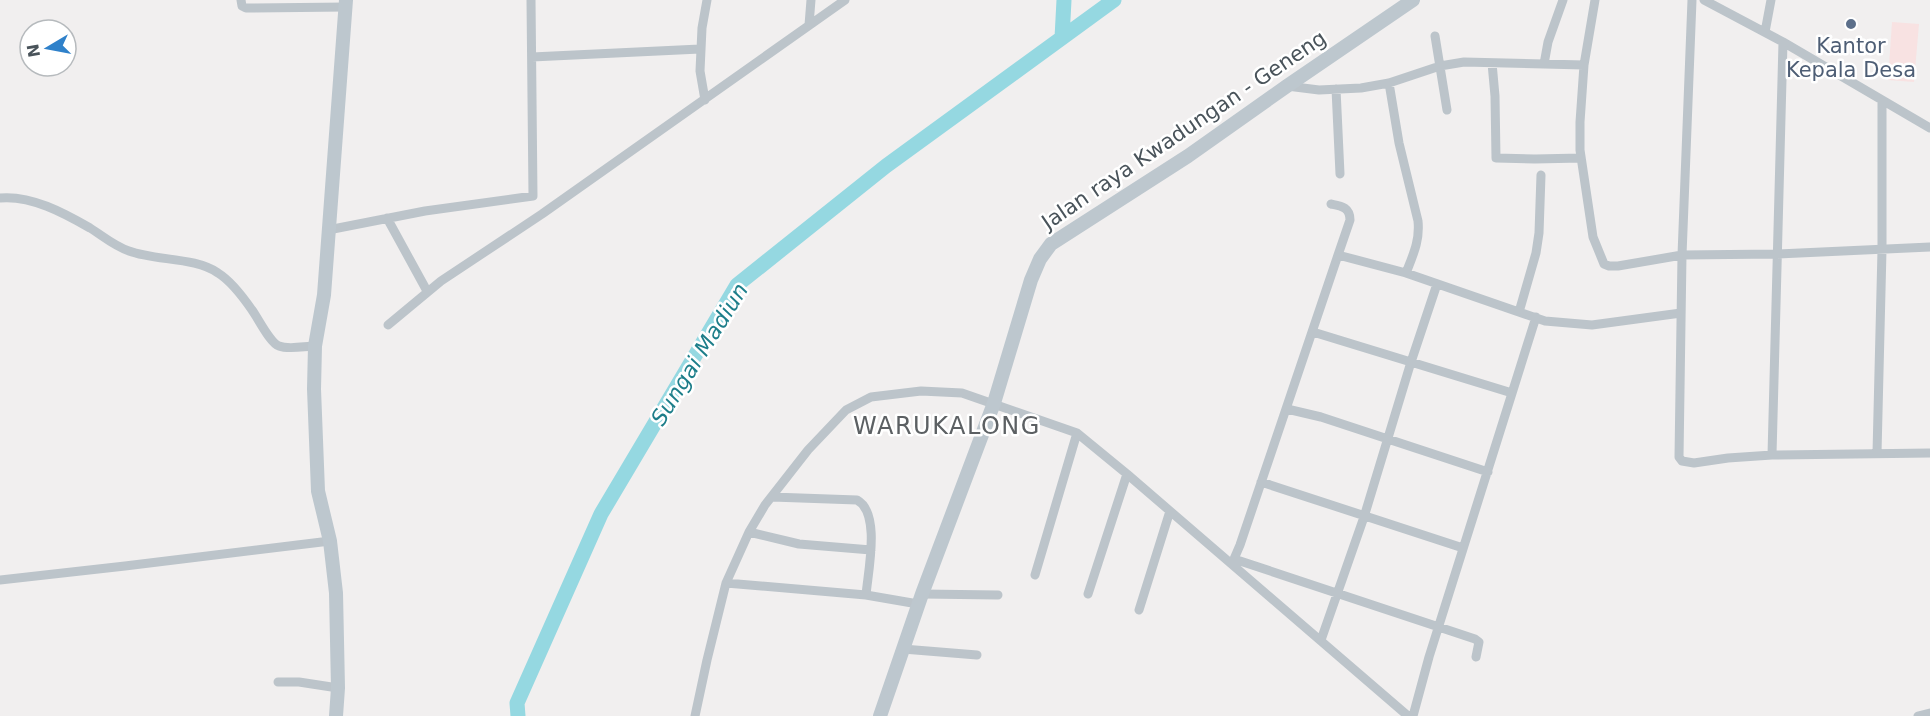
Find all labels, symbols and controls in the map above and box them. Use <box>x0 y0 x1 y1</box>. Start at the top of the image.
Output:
marker: Kantor Kepala Desa <box>1844 17 1858 31</box>
north arrow <box>18 18 78 78</box>
street label: Jalan raya Kwadungan - Geneng <box>1036 26 1331 235</box>
place label: Kantor Kepala Desa <box>1786 34 1916 82</box>
text: N <box>23 42 44 59</box>
water label: Sungai Madiun <box>646 279 753 430</box>
district label: WARUKALONG <box>853 412 1041 440</box>

